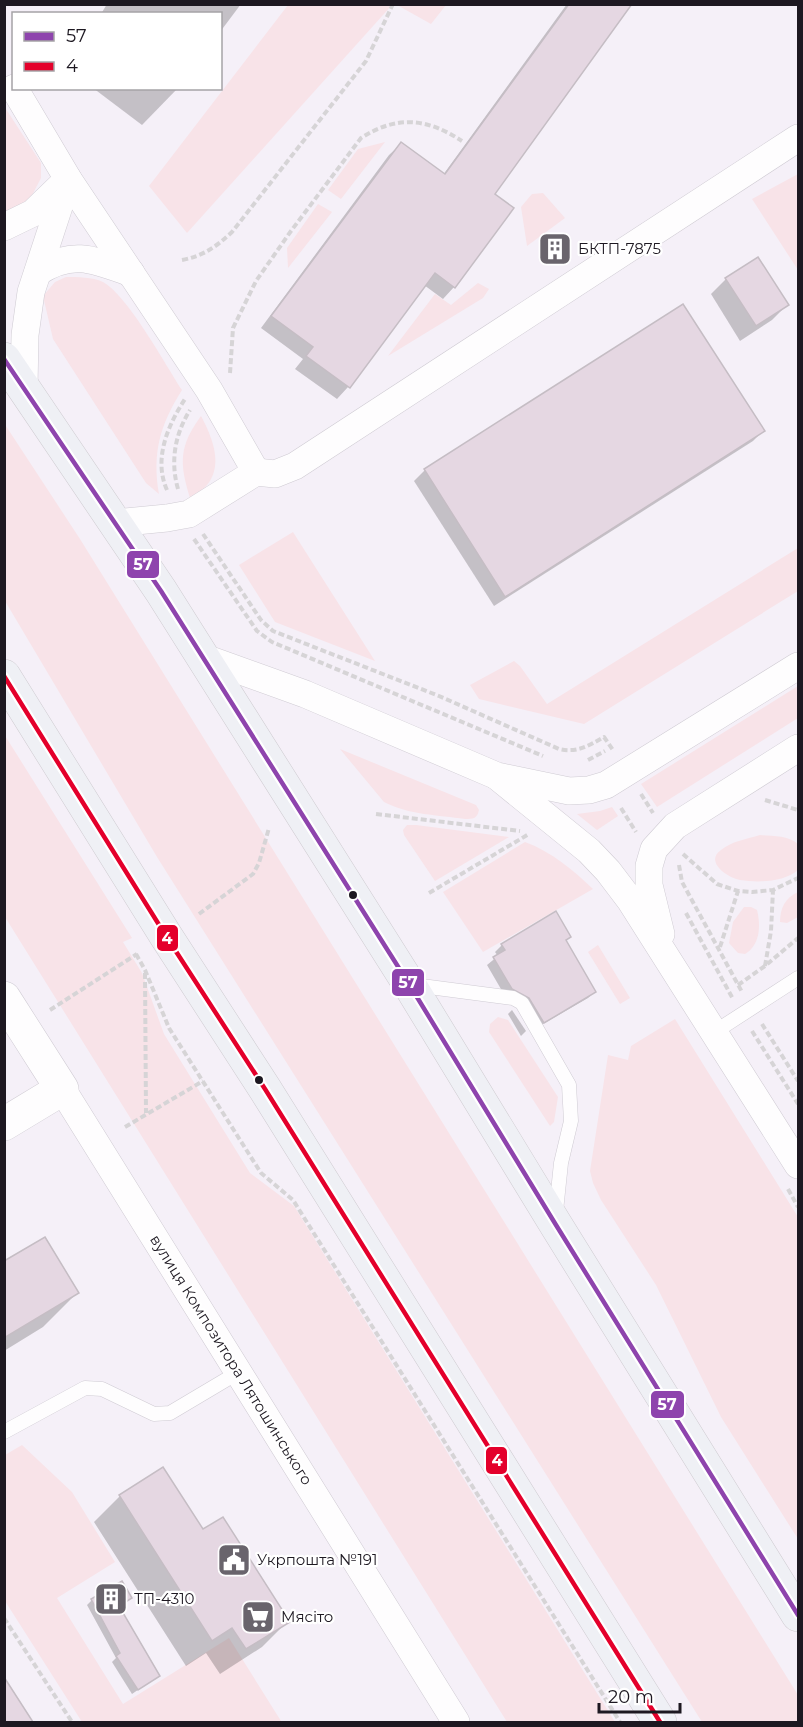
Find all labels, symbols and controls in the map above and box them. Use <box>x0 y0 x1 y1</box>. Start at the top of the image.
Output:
legend <box>12 12 222 90</box>
text: 57 <box>66 25 87 47</box>
text: 4 <box>66 55 78 77</box>
building icon: БКТП-7875 <box>537 231 573 267</box>
place label: БКТП-7875 <box>578 239 661 258</box>
line badge: 57 <box>126 550 160 579</box>
text: 57 <box>133 555 153 574</box>
unlabelled marker <box>347 889 359 901</box>
line badge: 4 <box>156 924 179 952</box>
text: 4 <box>161 929 173 948</box>
line badge: 57 <box>391 968 425 997</box>
text: 57 <box>398 973 418 992</box>
unlabelled marker <box>253 1074 265 1086</box>
street label: вулиця Композитора Лятошинського <box>146 1231 317 1488</box>
line badge: 57 <box>650 1390 685 1419</box>
text: 57 <box>657 1395 677 1414</box>
line badge: 4 <box>485 1446 508 1475</box>
text: 4 <box>491 1451 503 1470</box>
public building icon: Укрпошта №191 <box>216 1542 252 1578</box>
place label: Укрпошта №191 <box>257 1550 377 1569</box>
building icon: ТП-4310 <box>93 1581 129 1617</box>
place label: ТП-4310 <box>134 1589 195 1608</box>
supermarket icon: Мясіто <box>240 1599 276 1635</box>
place label: Мясіто <box>281 1607 333 1626</box>
scale bar <box>599 1676 680 1714</box>
text: 20 m <box>608 1686 654 1708</box>

